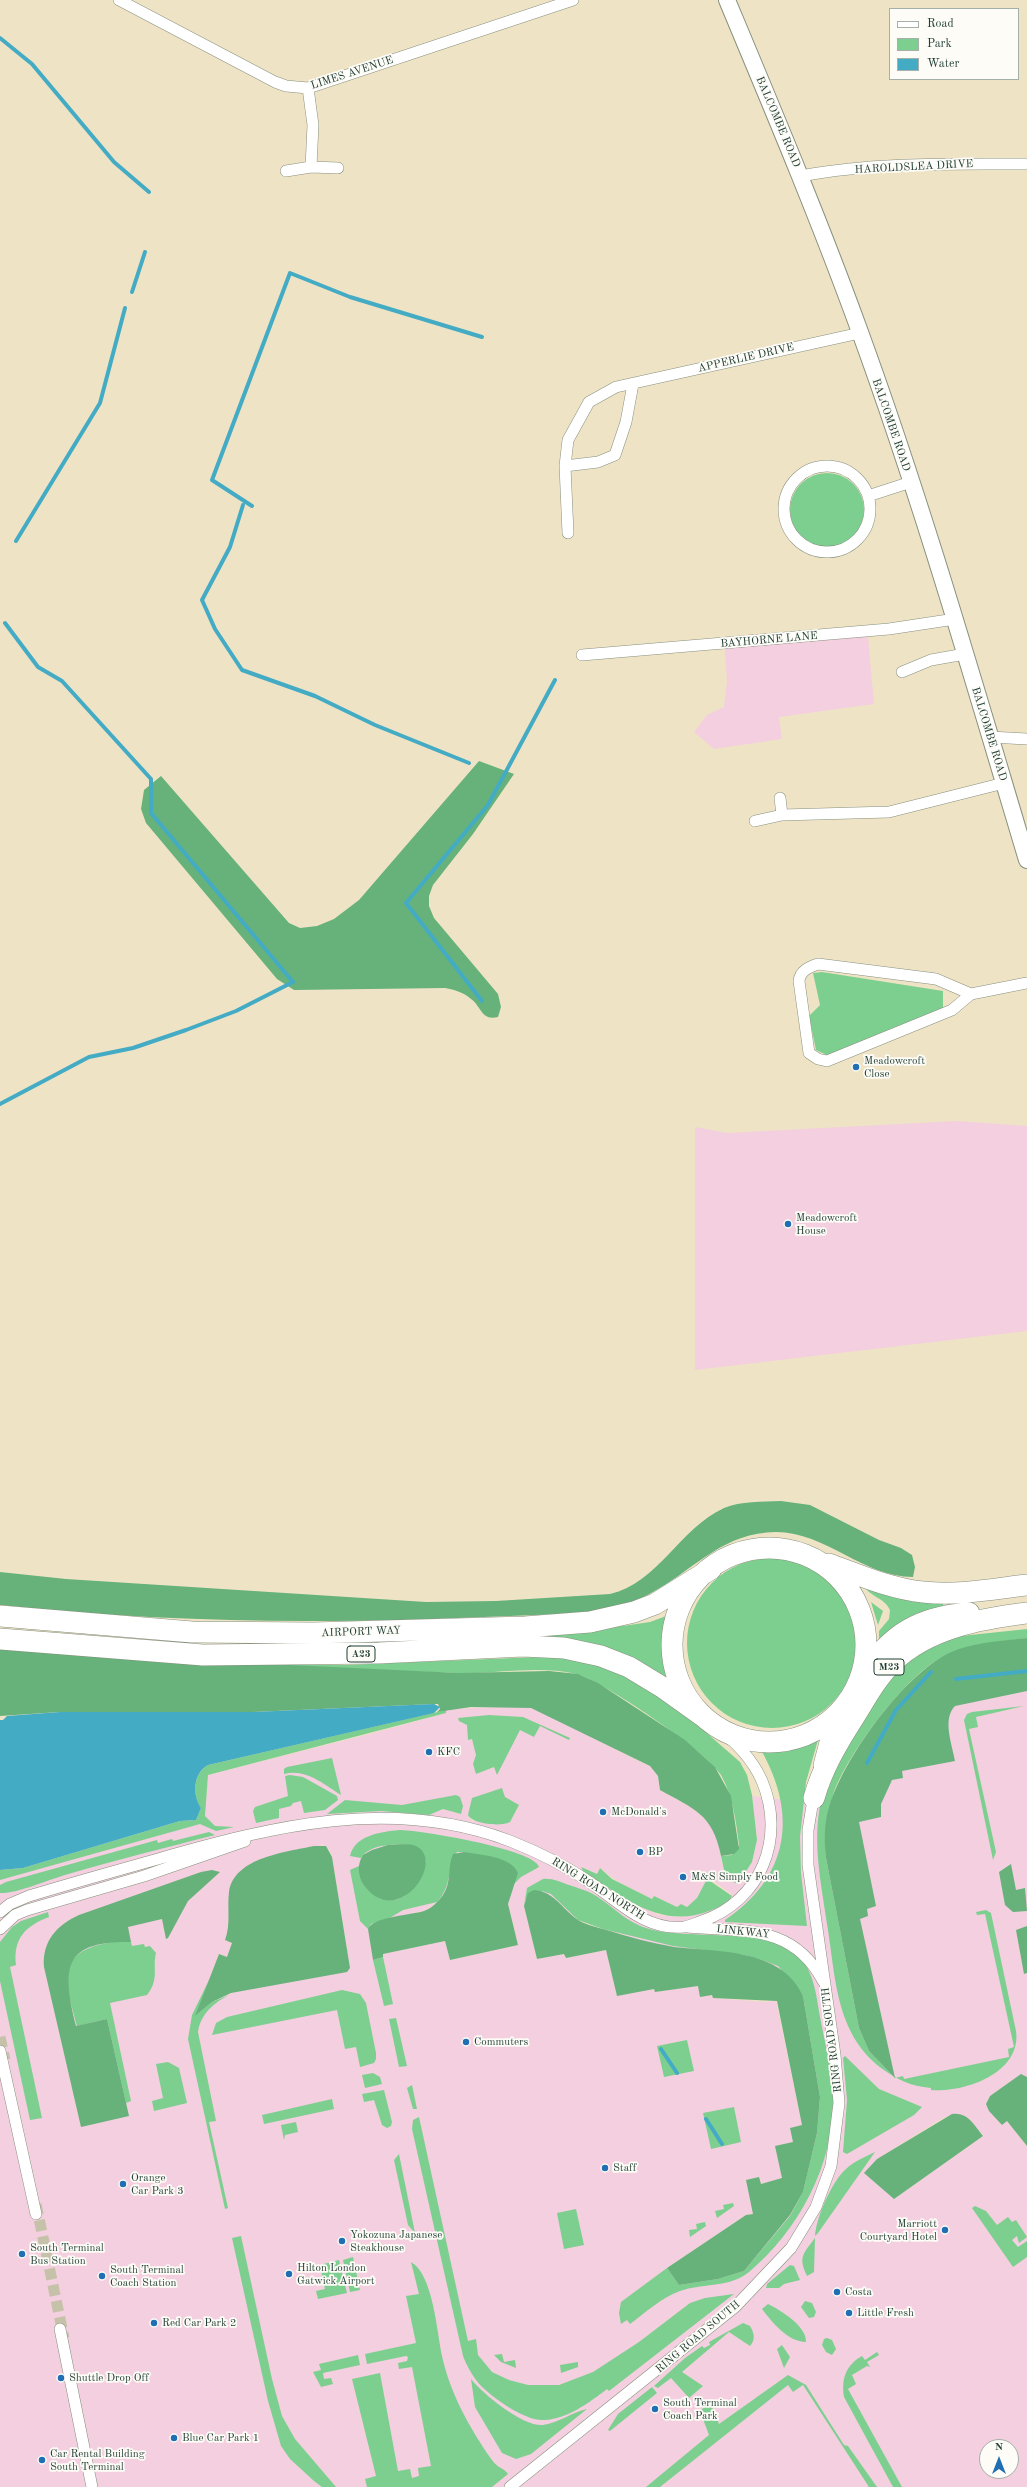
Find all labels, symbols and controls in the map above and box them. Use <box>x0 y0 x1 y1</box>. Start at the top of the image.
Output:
legend <box>889 8 1019 80</box>
text: Road <box>927 18 954 30</box>
text: Park <box>927 38 952 50</box>
street label: LIMES AVENUE <box>309 53 395 93</box>
text: Water <box>927 58 959 70</box>
street label: BALCOMBE ROAD <box>753 75 803 169</box>
street label: HAROLDSLEA DRIVE <box>854 157 974 177</box>
street label: APPERLIE DRIVE <box>697 341 795 375</box>
street label: BALCOMBE ROAD <box>869 377 913 473</box>
street label: BAYHORNE LANE <box>720 629 818 651</box>
street label: BALCOMBE ROAD <box>968 686 1010 782</box>
place label: Meadowcroft Close <box>864 1054 925 1080</box>
marker: Meadowcroft Close <box>851 1062 861 1072</box>
place label: Meadowcroft House <box>796 1211 857 1237</box>
marker: Meadowcroft House <box>783 1219 793 1229</box>
street label: AIRPORT WAY <box>321 1624 401 1640</box>
road number: A23 <box>347 1646 375 1662</box>
road number: M23 <box>874 1659 904 1675</box>
place label: KFC <box>437 1745 460 1759</box>
marker: KFC <box>424 1747 434 1757</box>
place label: McDonald's <box>611 1805 667 1819</box>
marker: McDonald's <box>598 1807 608 1817</box>
place label: BP <box>648 1845 663 1859</box>
marker: BP <box>635 1847 645 1857</box>
street label: RING ROAD NORTH <box>549 1855 647 1923</box>
place label: M&S Simply Food <box>691 1870 778 1884</box>
marker: M&S Simply Food <box>678 1872 688 1882</box>
street label: LINKWAY <box>716 1923 770 1941</box>
street label: RING ROAD SOUTH <box>819 1987 845 2093</box>
place label: Commuters <box>474 2035 528 2049</box>
marker: Commuters <box>461 2037 471 2047</box>
place label: Staff <box>613 2161 636 2175</box>
marker: Staff <box>600 2163 610 2173</box>
place label: Orange Car Park 3 <box>131 2171 184 2197</box>
marker: Orange Car Park 3 <box>118 2179 128 2189</box>
place label: Marriott Courtyard Hotel <box>860 2217 937 2243</box>
marker: Marriott Courtyard Hotel <box>940 2225 950 2235</box>
place label: Yokozuna Japanese Steakhouse <box>350 2228 442 2254</box>
marker: Yokozuna Japanese Steakhouse <box>337 2236 347 2246</box>
place label: South Terminal Bus Station <box>30 2241 104 2267</box>
marker: South Terminal Bus Station <box>17 2249 27 2259</box>
place label: Hilton London Gatwick Airport <box>297 2261 375 2287</box>
place label: South Terminal Coach Station <box>110 2263 184 2289</box>
marker: Hilton London Gatwick Airport <box>284 2269 294 2279</box>
marker: South Terminal Coach Station <box>97 2271 107 2281</box>
place label: Costa <box>845 2285 872 2299</box>
marker: Costa <box>832 2287 842 2297</box>
street label: RING ROAD SOUTH <box>653 2298 743 2376</box>
place label: Little Fresh <box>857 2306 914 2320</box>
marker: Little Fresh <box>844 2308 854 2318</box>
place label: Red Car Park 2 <box>162 2316 236 2330</box>
marker: Red Car Park 2 <box>149 2318 159 2328</box>
place label: Shuttle Drop Off <box>69 2371 149 2385</box>
marker: Shuttle Drop Off <box>56 2373 66 2383</box>
place label: South Terminal Coach Park <box>663 2396 737 2422</box>
marker: South Terminal Coach Park <box>650 2404 660 2414</box>
place label: Blue Car Park 1 <box>182 2431 259 2445</box>
marker: Blue Car Park 1 <box>169 2433 179 2443</box>
north arrow <box>979 2439 1019 2479</box>
text: N <box>995 2442 1003 2453</box>
place label: Car Rental Building South Terminal <box>50 2447 145 2473</box>
marker: Car Rental Building South Terminal <box>37 2455 47 2465</box>

